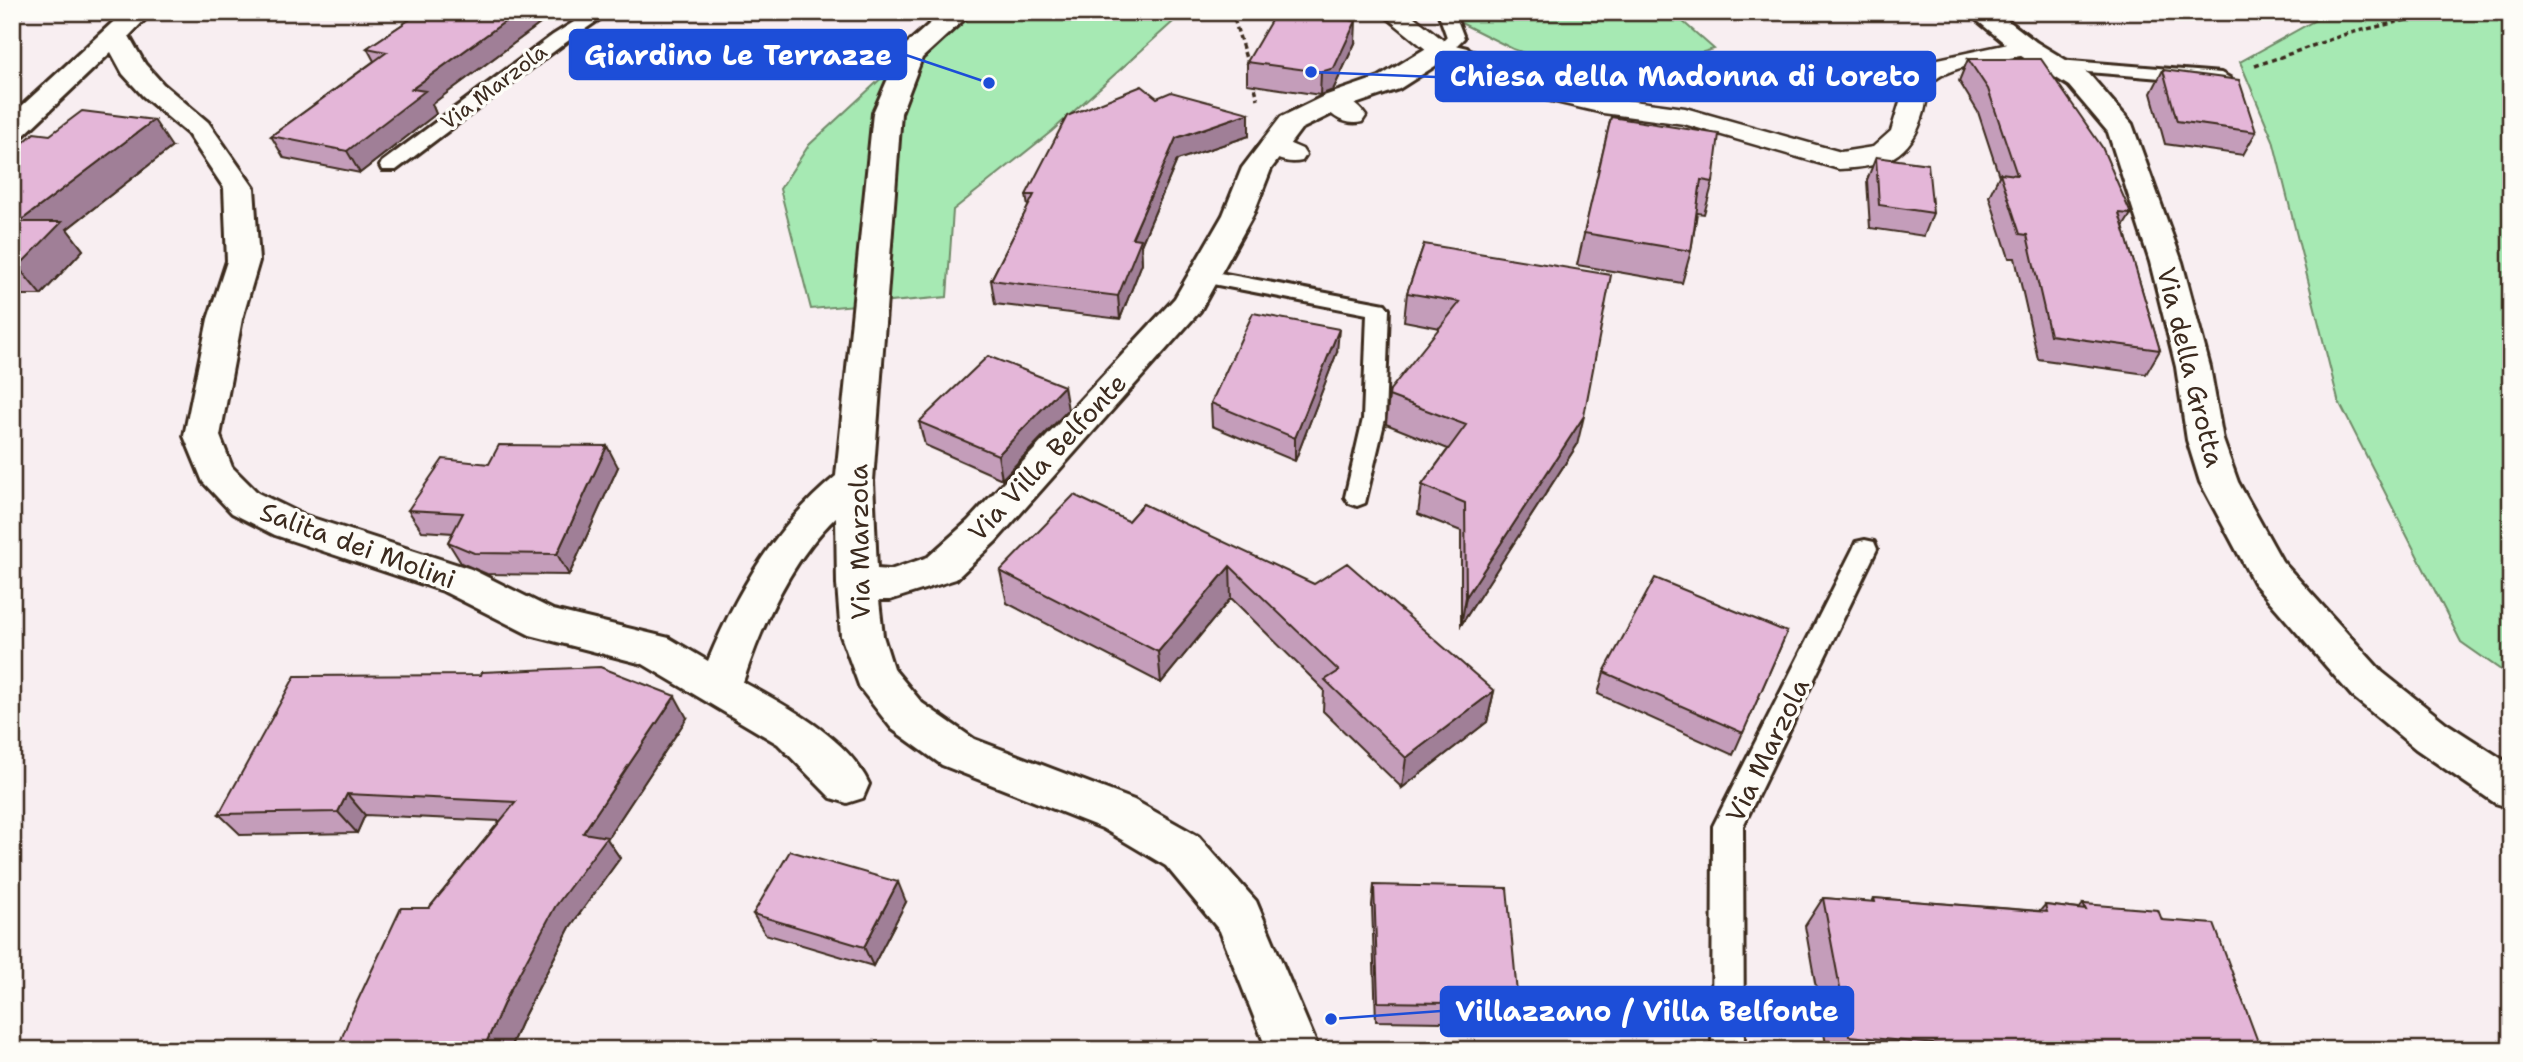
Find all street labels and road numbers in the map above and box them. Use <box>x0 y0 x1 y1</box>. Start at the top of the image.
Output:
street label: Via Marzola <box>435 38 553 136</box>
street label: Via della Grotta <box>2149 263 2233 471</box>
street label: Via Villa Belfonte <box>960 366 1134 548</box>
street label: Via Marzola <box>840 464 878 620</box>
street label: Salita dei Molini <box>255 493 461 597</box>
street label: Via Marzola <box>1717 672 1817 828</box>

